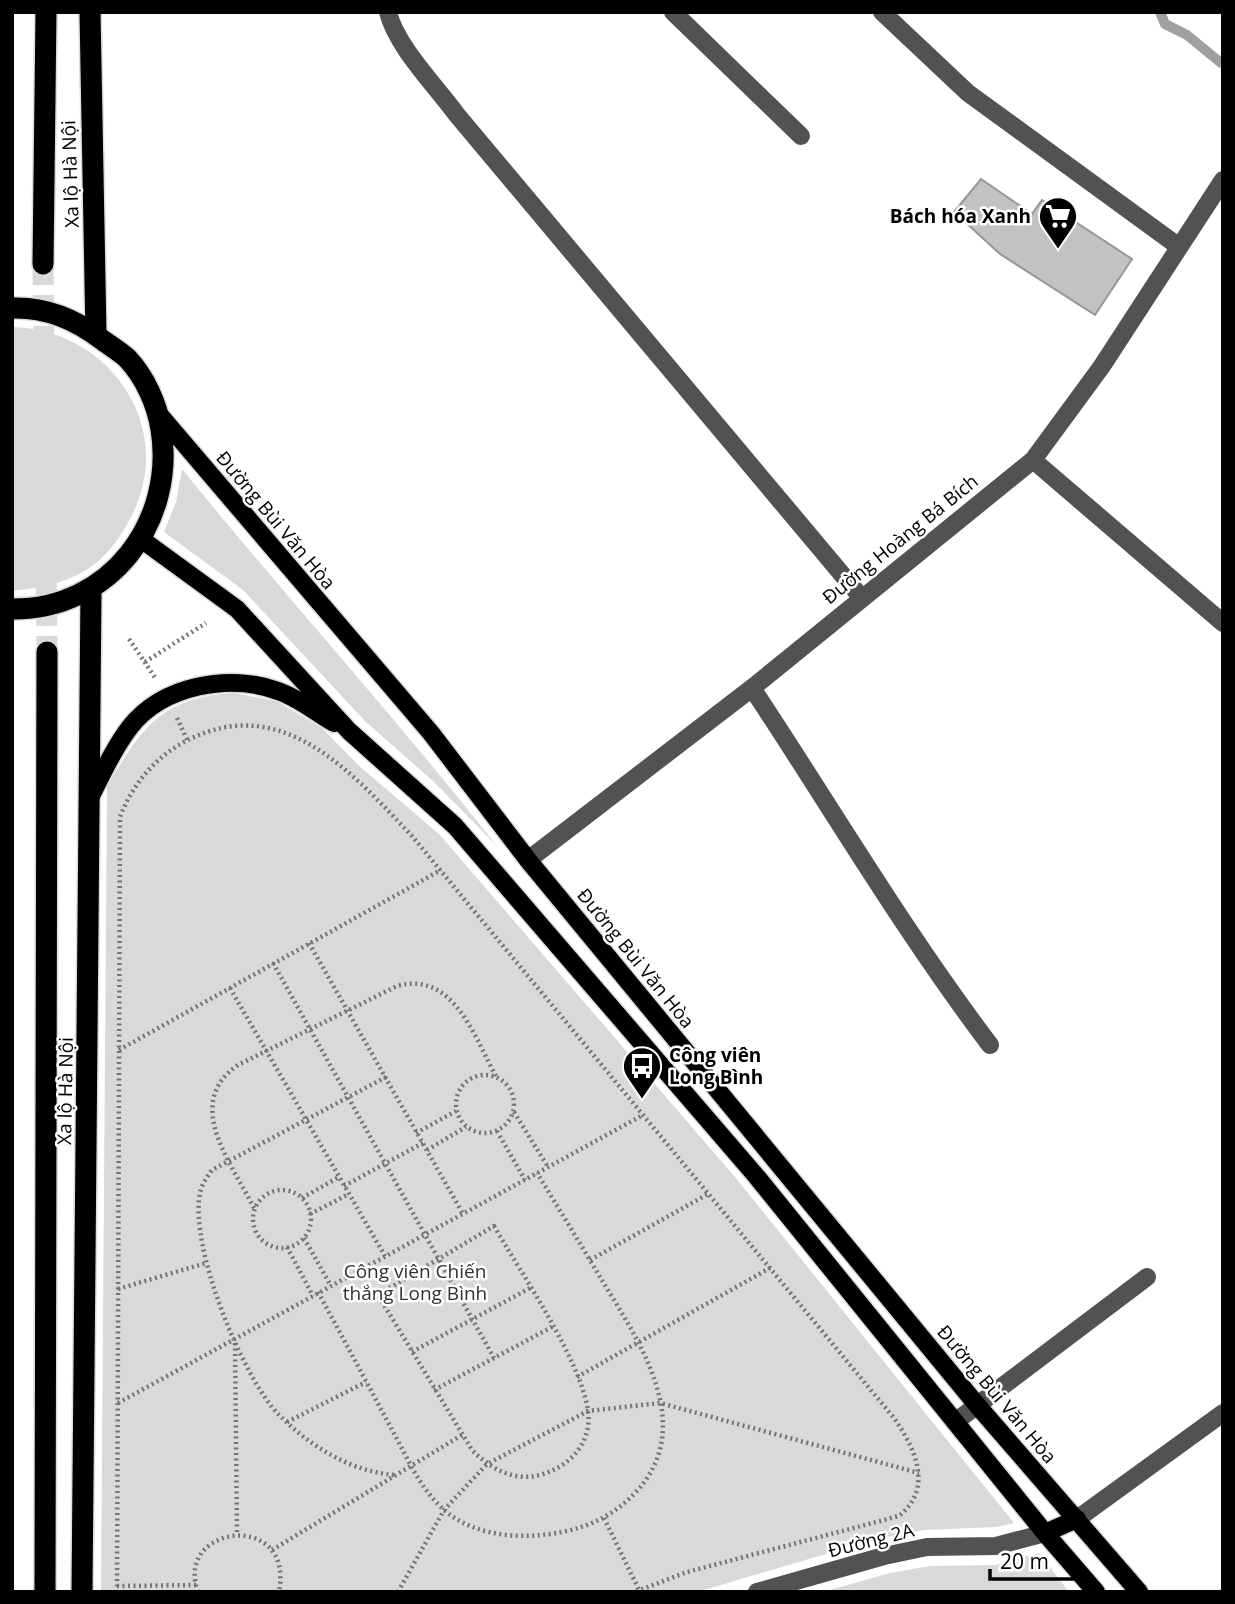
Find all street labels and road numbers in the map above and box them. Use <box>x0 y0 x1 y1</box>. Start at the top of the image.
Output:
street label: Xa lộ Hà Nội <box>55 120 85 228</box>
street label: Đường Bùi Văn Hòa <box>210 445 342 595</box>
street label: Đường Hoàng Bá Bích <box>817 468 983 610</box>
street label: Đường Bùi Văn Hòa <box>571 883 701 1033</box>
street label: Xa lộ Hà Nội <box>51 1037 79 1145</box>
street label: Đường Bùi Văn Hòa <box>931 1319 1063 1469</box>
street label: Đường 2A <box>825 1517 917 1563</box>

